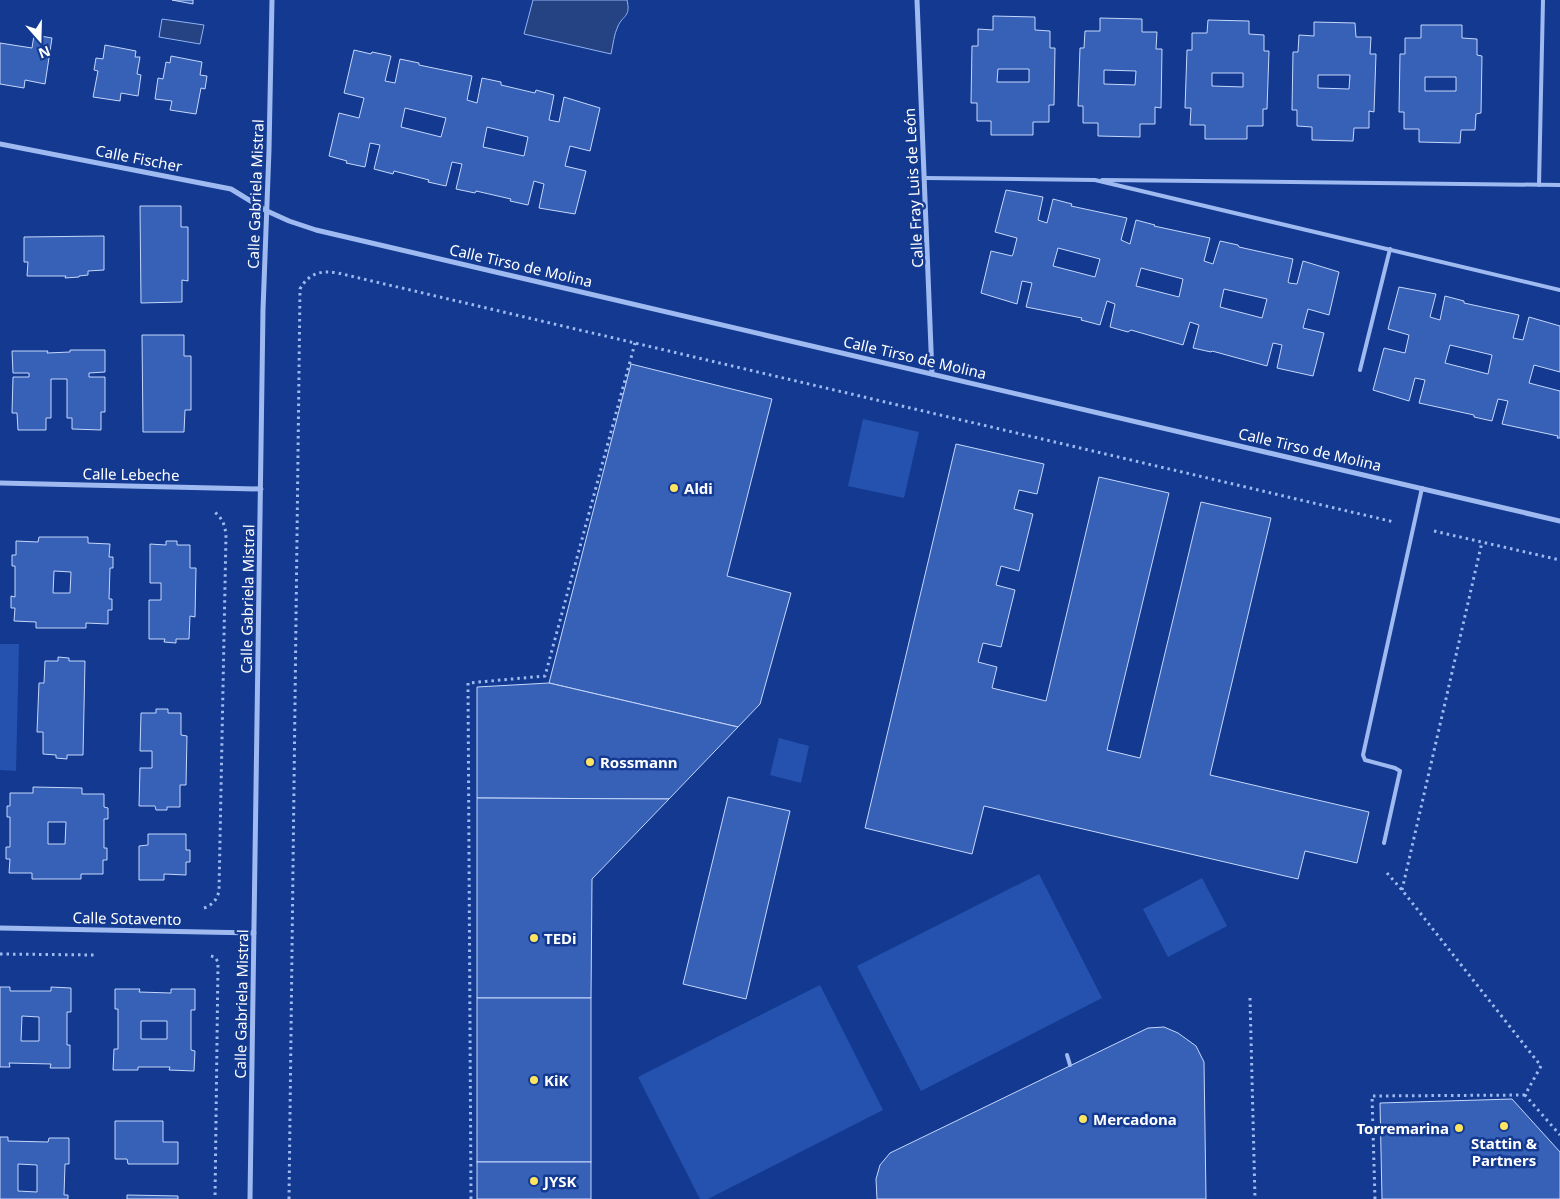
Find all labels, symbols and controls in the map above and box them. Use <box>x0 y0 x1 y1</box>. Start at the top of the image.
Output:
north arrow <box>15 15 65 65</box>
text: N <box>36 42 53 64</box>
street label: Calle Fray Luis de León <box>899 108 927 268</box>
street label: Calle Gabriela Mistral <box>242 119 268 269</box>
street label: Calle Fischer <box>94 140 184 176</box>
street label: Calle Tirso de Molina <box>447 239 595 291</box>
street label: Calle Tirso de Molina <box>841 331 989 383</box>
street label: Calle Tirso de Molina <box>1236 423 1384 475</box>
street label: Calle Lebeche <box>82 463 180 485</box>
place label: Aldi <box>684 478 713 498</box>
marker: Aldi <box>668 482 680 494</box>
street label: Calle Gabriela Mistral <box>236 524 258 674</box>
place label: Rossmann <box>600 752 677 772</box>
marker: Rossmann <box>584 756 596 768</box>
street label: Calle Sotavento <box>72 907 182 929</box>
place label: TEDi <box>544 928 577 948</box>
street label: Calle Gabriela Mistral <box>230 929 252 1079</box>
marker: TEDi <box>528 932 540 944</box>
place label: KiK <box>544 1070 568 1090</box>
marker: KiK <box>528 1074 540 1086</box>
place label: Mercadona <box>1093 1109 1177 1129</box>
marker: Mercadona <box>1077 1113 1089 1125</box>
place label: Torremarina <box>1356 1118 1449 1138</box>
marker: Stattin & Partners <box>1498 1120 1510 1132</box>
marker: Torremarina <box>1453 1122 1465 1134</box>
place label: Stattin & Partners <box>1471 1133 1538 1170</box>
place label: JYSK <box>542 1171 577 1191</box>
marker: JYSK <box>528 1175 540 1187</box>

